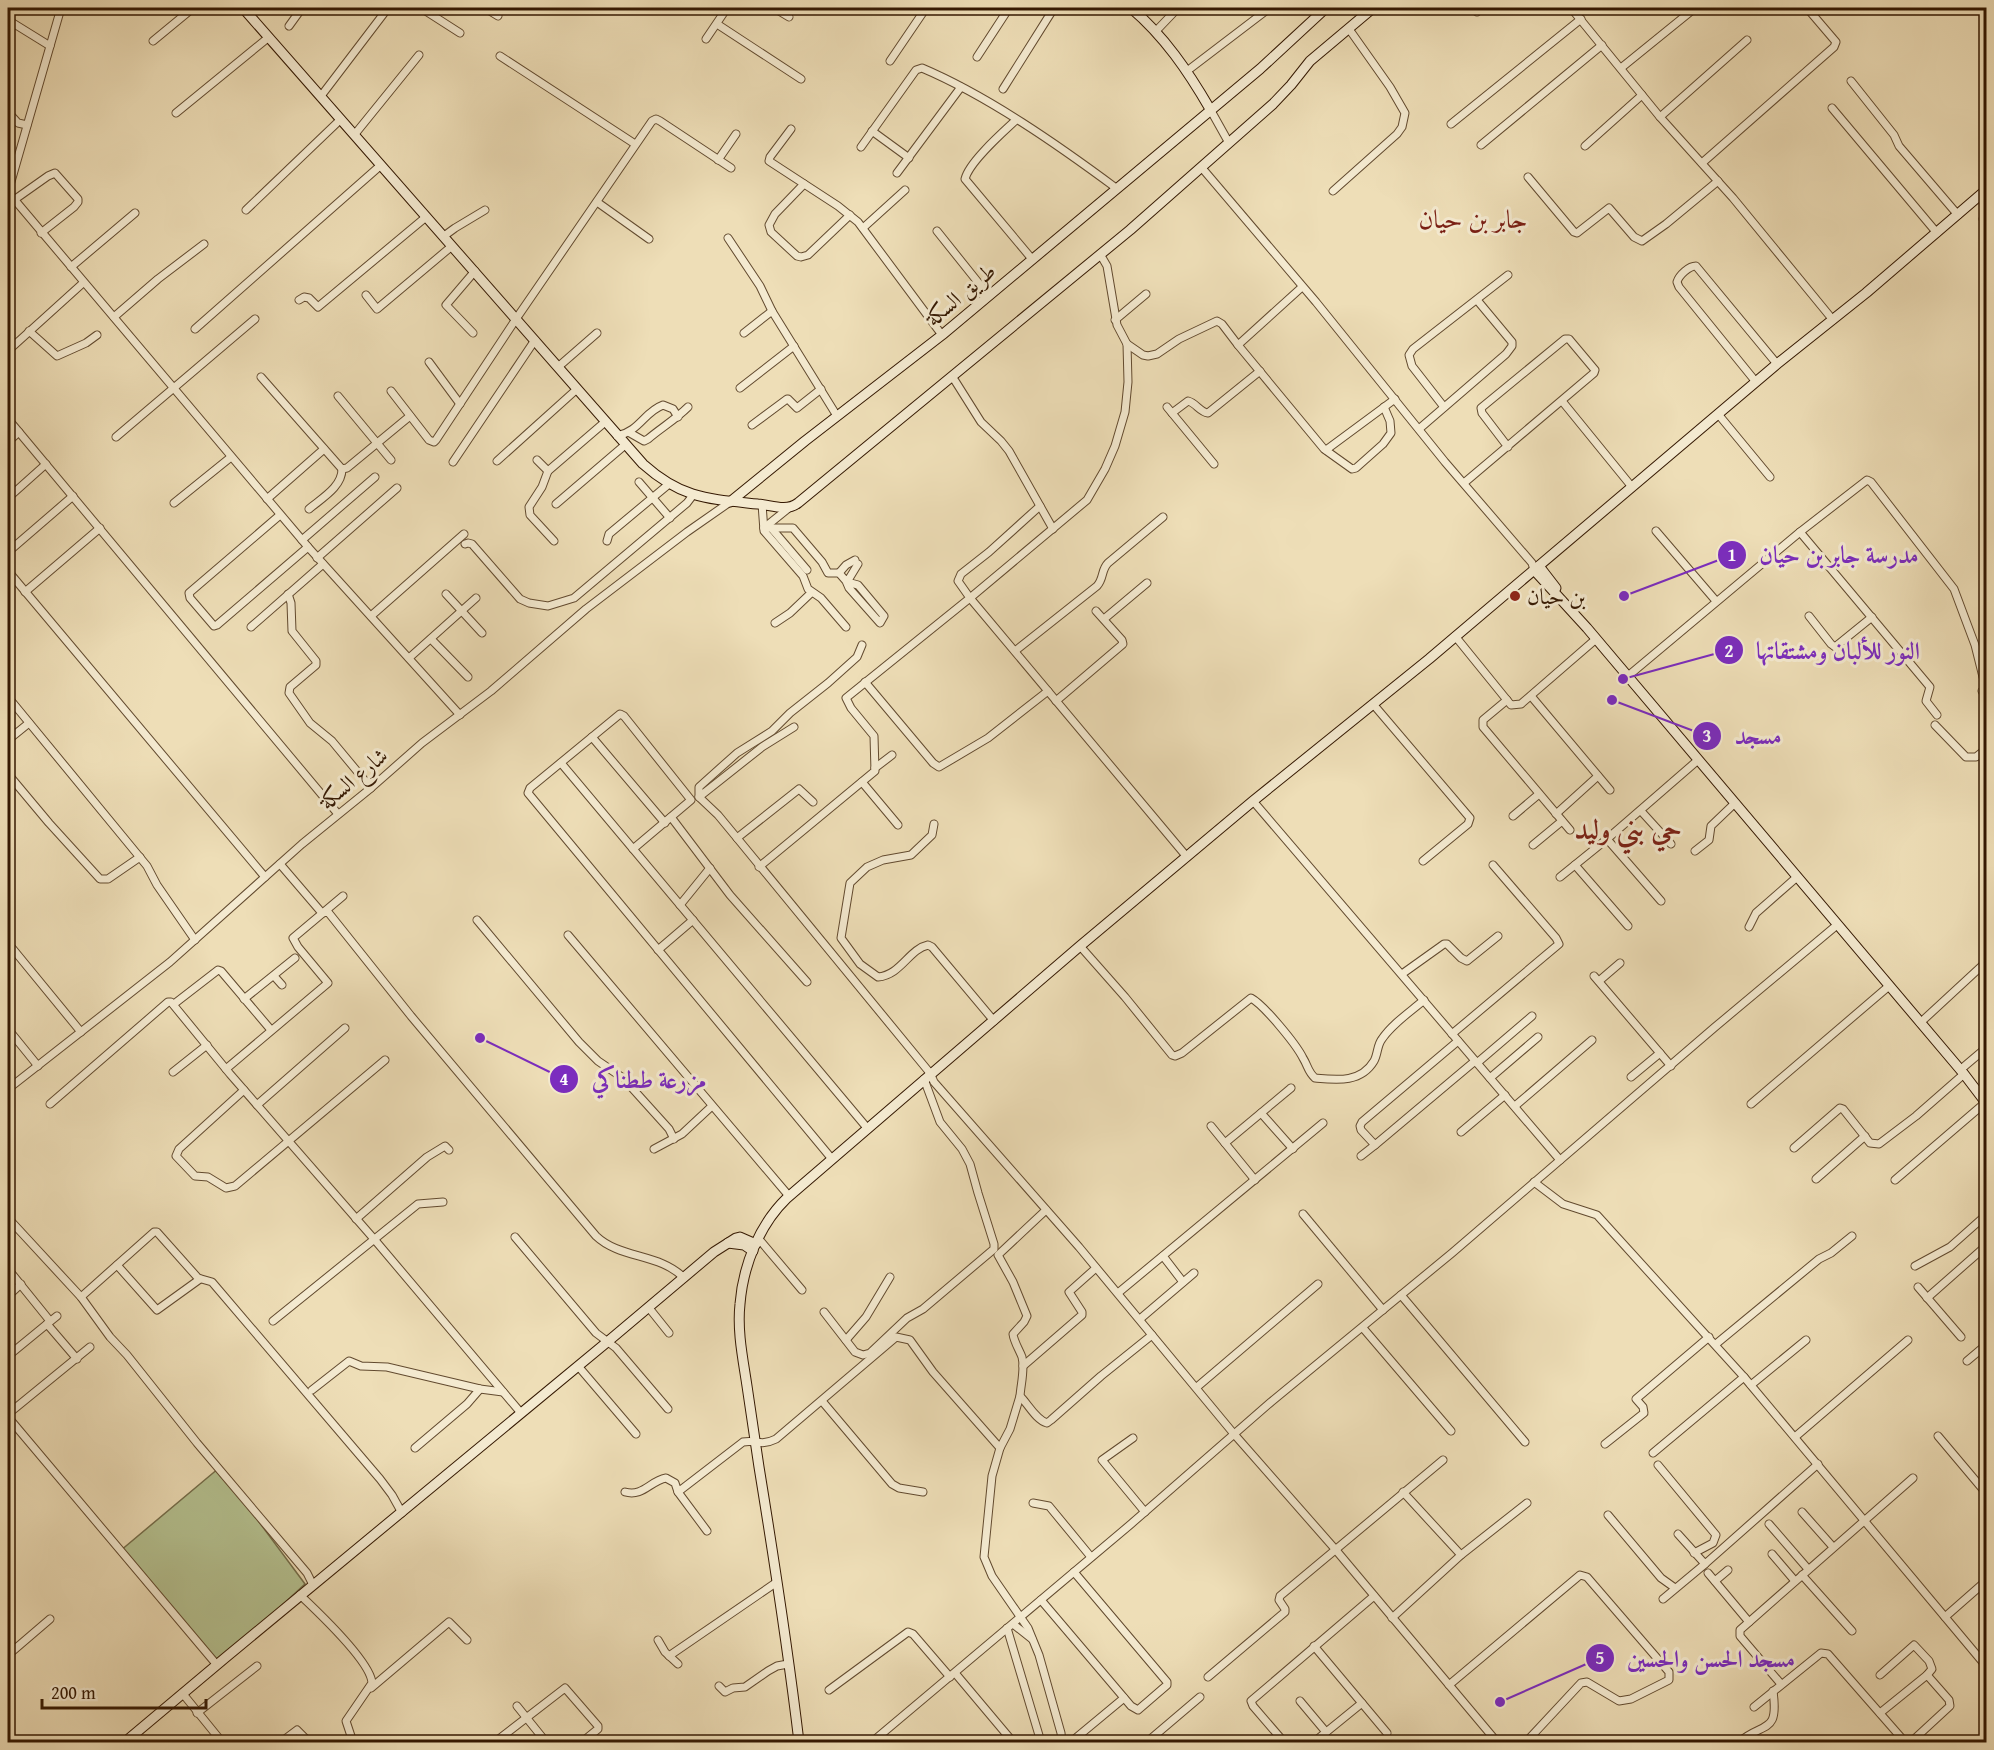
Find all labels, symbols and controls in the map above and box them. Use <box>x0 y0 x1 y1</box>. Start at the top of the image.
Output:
district label: جابر بن حيان <box>1418 199 1528 238</box>
street label: طريق السكة <box>917 255 1002 334</box>
callout: مدرسة جابر بن حيان <box>1717 534 1930 576</box>
text: مدرسة جابر بن حيان <box>1759 537 1919 572</box>
text: 1 <box>1727 541 1737 568</box>
place label: بن حيان <box>1527 580 1586 612</box>
marker: بن حيان <box>1508 589 1522 603</box>
callout: النور للألبان ومشتقاتها <box>1714 629 1932 671</box>
text: النور للألبان ومشتقاتها <box>1756 633 1920 668</box>
text: 2 <box>1724 637 1734 664</box>
callout: مسجد <box>1692 715 1793 757</box>
text: مسجد <box>1734 718 1782 753</box>
text: 3 <box>1702 722 1712 749</box>
street label: شارع السكة <box>311 739 397 819</box>
district label: حي بني وليد <box>1574 808 1682 855</box>
callout: مزرعة ططناكي <box>549 1058 718 1100</box>
text: مزرعة ططناكي <box>591 1062 706 1099</box>
text: 4 <box>559 1065 569 1092</box>
callout: مسجد الحسن والحسين <box>1585 1637 1807 1679</box>
text: مسجد الحسن والحسين <box>1627 1641 1795 1676</box>
text: 5 <box>1595 1644 1605 1671</box>
scale bar <box>42 1672 206 1710</box>
text: 200 m <box>51 1679 96 1706</box>

